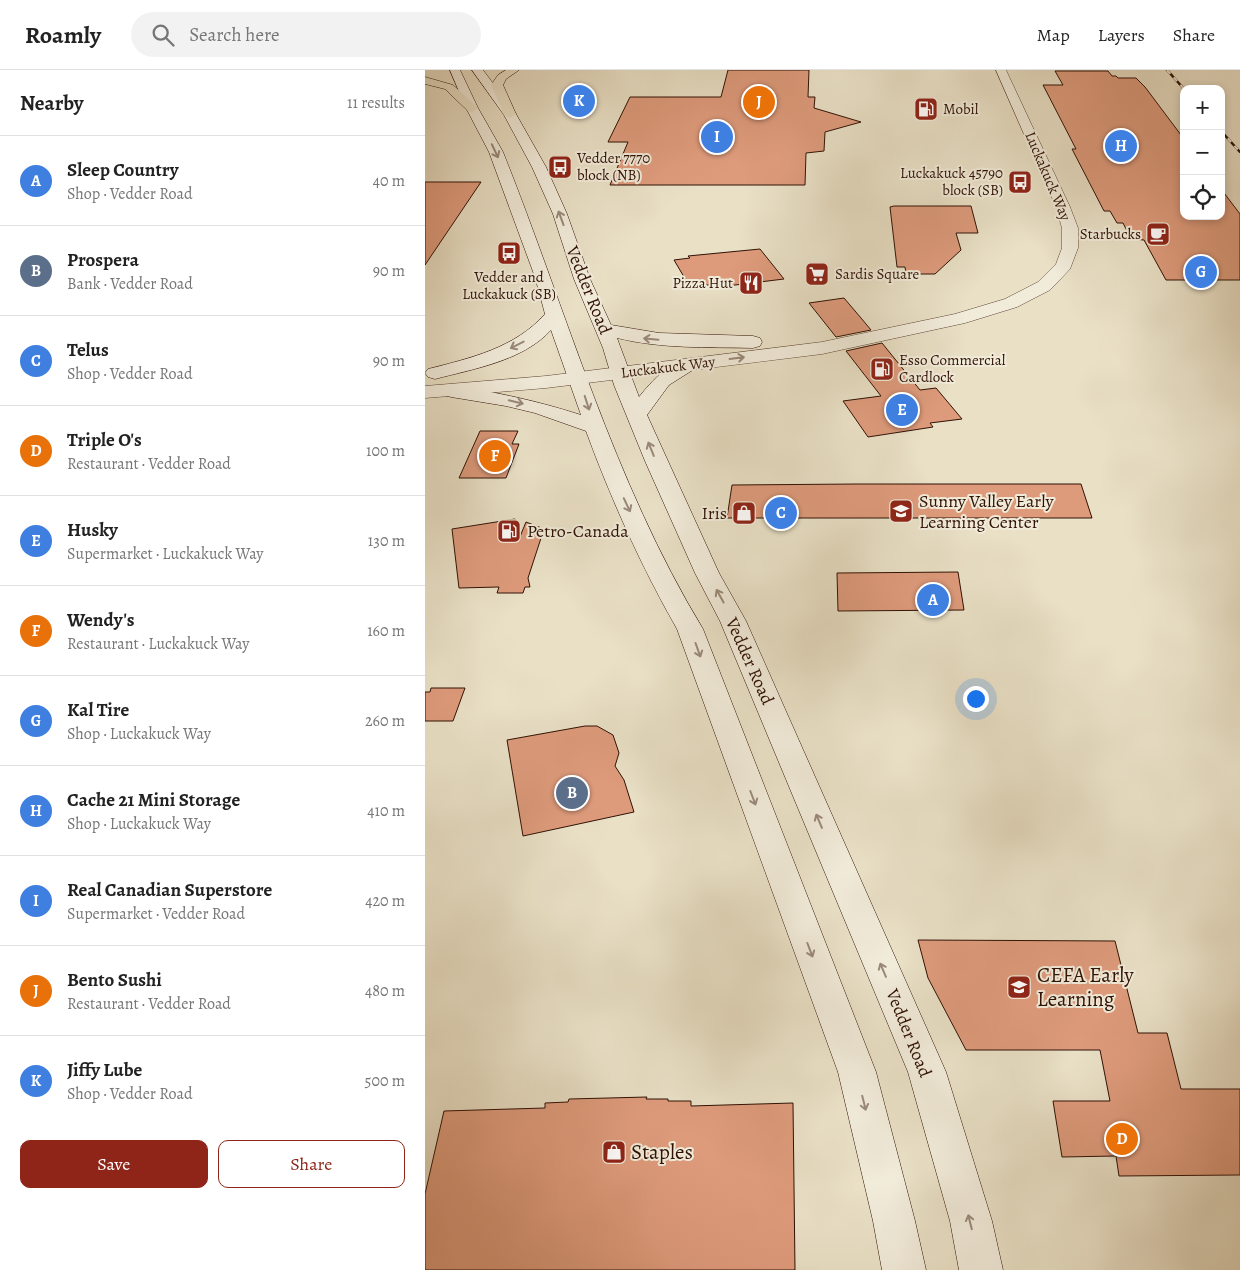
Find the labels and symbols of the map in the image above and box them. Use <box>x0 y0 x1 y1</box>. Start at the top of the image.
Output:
pin: K <box>563 82 595 120</box>
pin: J <box>743 83 775 121</box>
fuel station icon: Mobil <box>913 96 939 122</box>
place label: Mobil <box>943 99 979 119</box>
pin: I <box>701 118 733 156</box>
pin: H <box>1105 127 1137 165</box>
street label: Luckakuck Way <box>1020 128 1076 224</box>
one-way arrow <box>490 143 500 158</box>
place label: Vedder 7770 block (NB) <box>576 148 650 185</box>
bus stop icon: Vedder 7770 block (NB) <box>547 154 573 180</box>
place label: Luckakuck 45790 block (SB) <box>900 163 1003 200</box>
bus stop icon: Luckakuck 45790 block (SB) <box>1007 169 1033 195</box>
one-way arrow <box>556 211 565 226</box>
cafe icon: Starbucks <box>1145 221 1171 247</box>
place label: Starbucks <box>1080 224 1141 244</box>
bus stop icon: Vedder and Luckakuck (SB) <box>496 240 522 266</box>
street label: Vedder Road <box>560 241 618 338</box>
pin: G <box>1185 253 1217 291</box>
supermarket icon: Sardis Square <box>804 261 830 287</box>
place label: Sardis Square <box>835 264 920 284</box>
place label: Vedder and Luckakuck (SB) <box>462 267 556 304</box>
restaurant icon: Pizza Hut <box>738 270 764 296</box>
place label: Pizza Hut <box>673 273 733 293</box>
one-way arrow <box>644 334 660 344</box>
one-way arrow <box>510 341 525 350</box>
place label: Esso Commercial Cardlock <box>899 350 1006 387</box>
street label: Luckakuck Way <box>620 351 717 383</box>
one-way arrow <box>729 353 745 363</box>
fuel station icon: Esso Commercial Cardlock <box>869 356 895 382</box>
pin: E <box>886 391 918 429</box>
one-way arrow <box>582 394 592 410</box>
one-way arrow <box>507 398 523 407</box>
pin: F <box>479 437 511 475</box>
one-way arrow <box>646 442 655 457</box>
place label: Sunny Valley Early Learning Center <box>919 489 1055 534</box>
pin: C <box>765 494 797 532</box>
one-way arrow <box>623 497 632 512</box>
school or university icon: Sunny Valley Early Learning Center <box>888 498 914 524</box>
shop icon: Iris <box>731 500 757 526</box>
place label: Iris <box>701 501 727 525</box>
fuel station icon: Petro-Canada <box>496 518 522 544</box>
place label: Petro-Canada <box>527 519 629 543</box>
pin: A <box>917 581 949 619</box>
one-way arrow <box>715 589 725 604</box>
street label: Vedder Road <box>720 613 780 709</box>
one-way arrow <box>694 642 703 658</box>
your location <box>963 686 989 712</box>
pin: B <box>556 774 588 812</box>
one-way arrow <box>749 790 758 805</box>
one-way arrow <box>814 814 823 829</box>
one-way arrow <box>807 942 816 957</box>
place label: CEFA Early Learning <box>1037 961 1134 1013</box>
one-way arrow <box>878 963 888 978</box>
school or university icon: CEFA Early Learning <box>1006 974 1032 1000</box>
street label: Vedder Road <box>880 984 938 1081</box>
one-way arrow <box>860 1094 870 1110</box>
pin: D <box>1106 1120 1138 1158</box>
place label: Staples <box>631 1138 693 1166</box>
shop icon: Staples <box>601 1139 627 1165</box>
one-way arrow <box>965 1215 975 1231</box>

